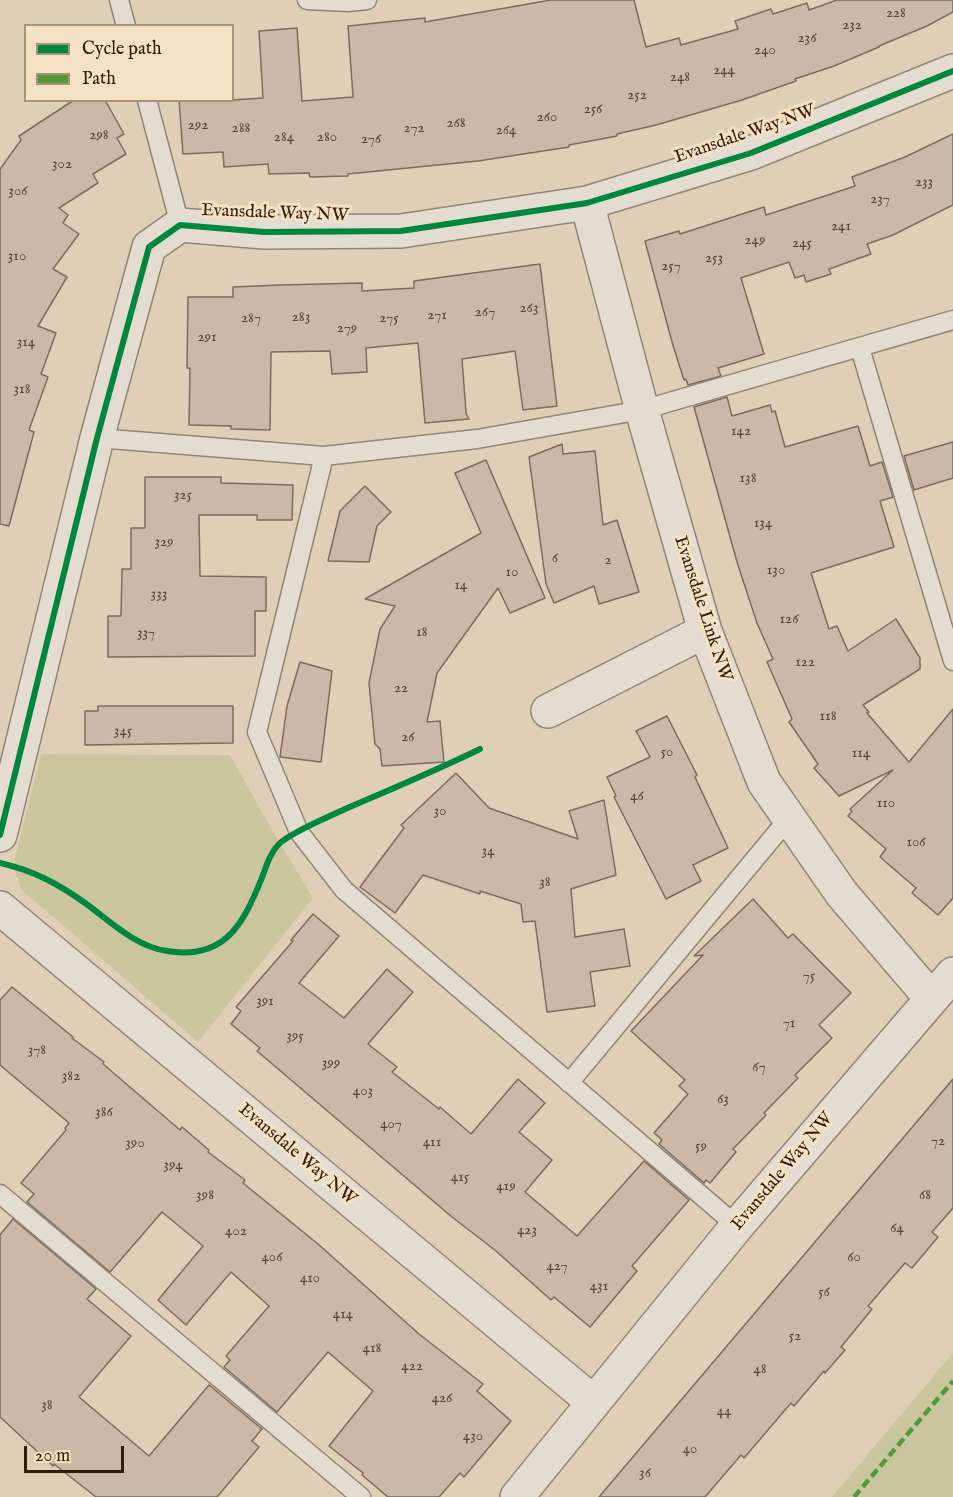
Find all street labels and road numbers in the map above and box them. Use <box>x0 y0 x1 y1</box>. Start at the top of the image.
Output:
street label: Evansdale Way NW <box>672 101 818 169</box>
street label: Evansdale Way NW <box>201 201 349 227</box>
street label: Evansdale Link NW <box>668 533 736 685</box>
street label: Evansdale Way NW <box>234 1099 360 1211</box>
street label: Evansdale Way NW <box>727 1109 839 1235</box>

